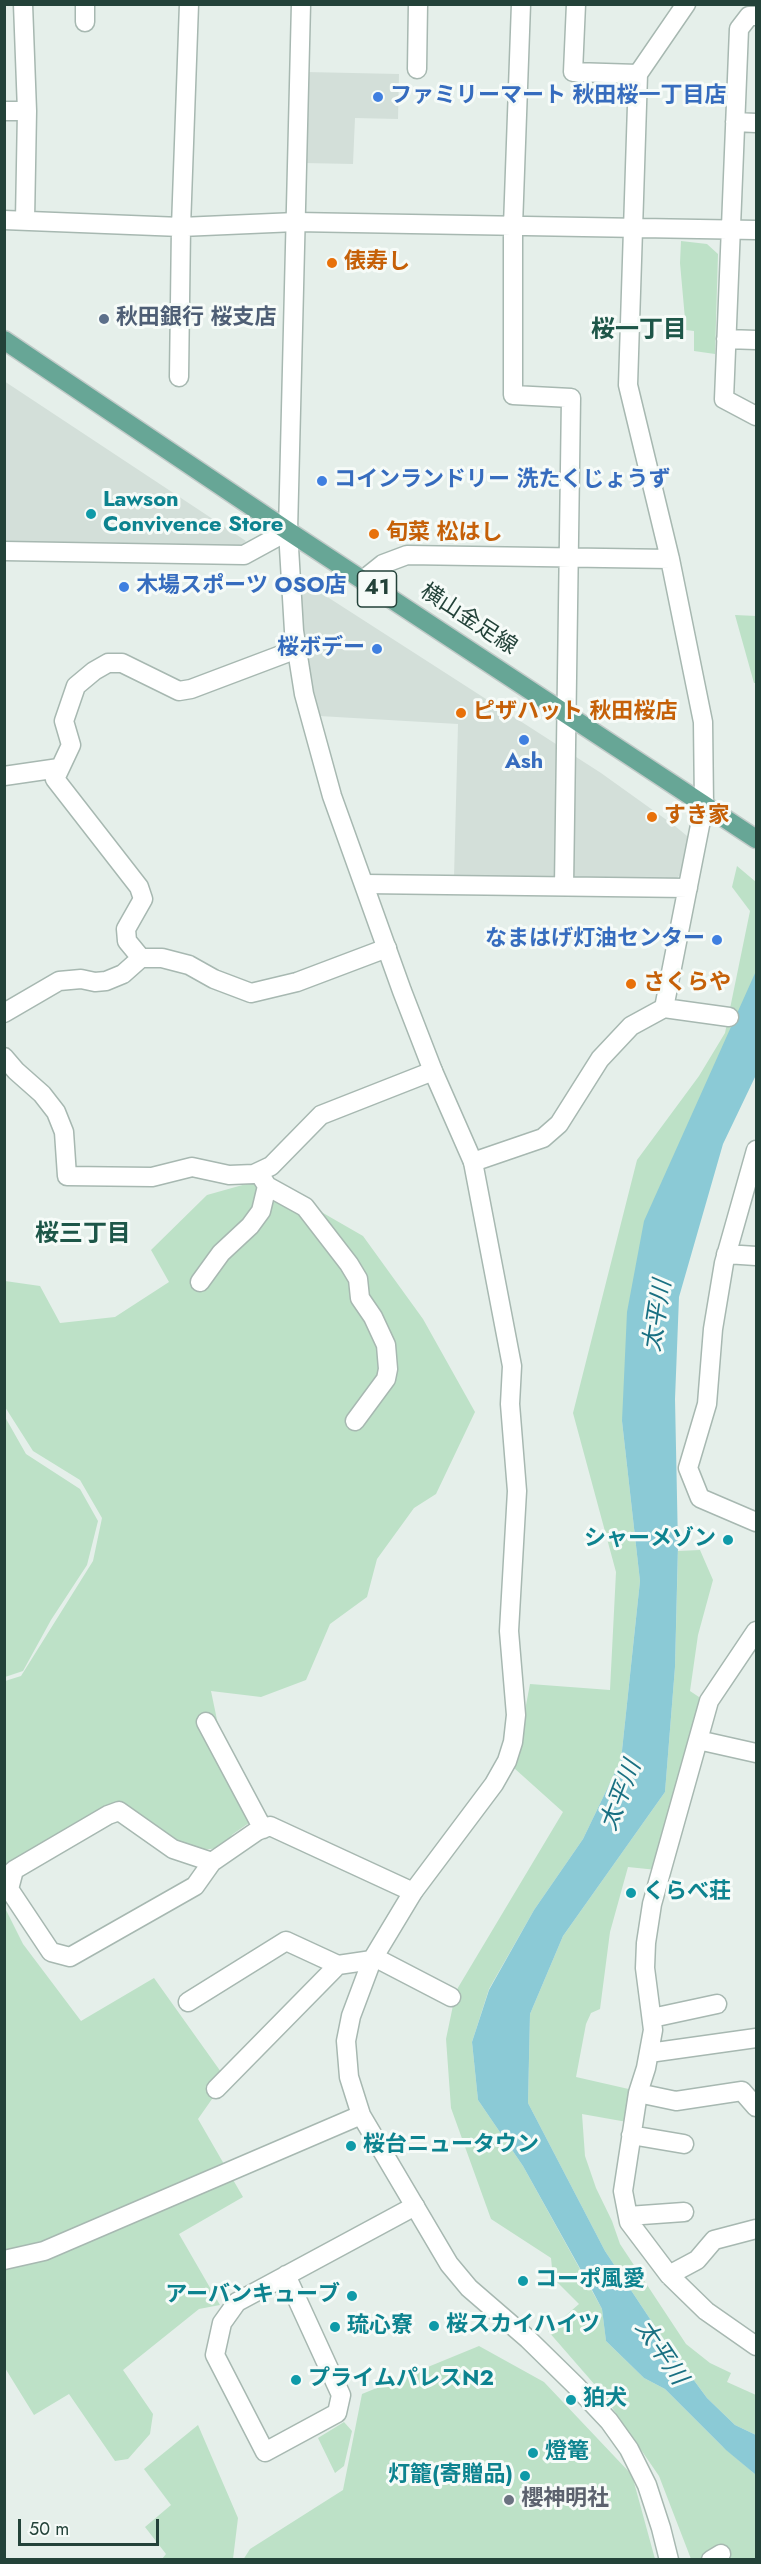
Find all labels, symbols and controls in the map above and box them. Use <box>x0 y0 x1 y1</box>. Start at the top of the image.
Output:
place label: ファミリーマート 秋田桜一丁目店 <box>390 84 727 110</box>
marker: ファミリーマート 秋田桜一丁目店 <box>371 90 385 104</box>
place label: 俵寿し <box>344 250 410 276</box>
marker: 俵寿し <box>325 256 339 270</box>
place label: 秋田銀行 桜支店 <box>116 306 277 332</box>
marker: 秋田銀行 桜支店 <box>97 312 111 326</box>
district label: 桜一丁目 <box>591 317 687 345</box>
place label: コインランドリー 洗たくじょうず <box>334 468 671 494</box>
marker: コインランドリー 洗たくじょうず <box>315 474 329 488</box>
place label: Lawson Convivence Store <box>103 488 283 540</box>
marker: Lawson Convivence Store <box>84 507 98 521</box>
place label: 旬菜 松はし <box>386 521 503 547</box>
marker: 旬菜 松はし <box>367 527 381 541</box>
road number: 41 <box>358 571 397 607</box>
place label: 木場スポーツ OSO店 <box>136 574 346 600</box>
street label: 横山金足線 <box>415 579 521 661</box>
marker: 木場スポーツ OSO店 <box>117 580 131 594</box>
place label: 桜ボデー <box>277 636 365 662</box>
marker: 桜ボデー <box>370 642 384 656</box>
place label: ピザハット 秋田桜店 <box>473 700 678 726</box>
marker: ピザハット 秋田桜店 <box>454 706 468 720</box>
marker: Ash <box>517 733 531 747</box>
place label: Ash <box>505 750 543 776</box>
place label: すき家 <box>664 804 730 830</box>
marker: すき家 <box>645 810 659 824</box>
place label: なまはげ灯油センター <box>485 927 705 953</box>
marker: なまはげ灯油センター <box>710 933 724 947</box>
place label: さくらや <box>643 971 731 997</box>
marker: さくらや <box>624 977 638 991</box>
district label: 桜三丁目 <box>35 1221 131 1249</box>
water label: 太平川 <box>639 1278 679 1354</box>
place label: シャーメゾン <box>584 1527 716 1553</box>
marker: シャーメゾン <box>721 1533 735 1547</box>
water label: 太平川 <box>596 1757 648 1835</box>
place label: くらべ荘 <box>643 1880 731 1906</box>
marker: くらべ荘 <box>624 1886 638 1900</box>
place label: 桜台ニュータウン <box>363 2133 539 2159</box>
marker: 桜台ニュータウン <box>344 2139 358 2153</box>
place label: コーポ風愛 <box>535 2268 645 2294</box>
marker: コーポ風愛 <box>516 2274 530 2288</box>
place label: アーバンキューブ <box>165 2283 340 2309</box>
marker: アーバンキューブ <box>345 2289 359 2303</box>
place label: 桜スカイハイツ <box>446 2313 600 2339</box>
place label: 琉心寮 <box>347 2314 413 2340</box>
water label: 太平川 <box>628 2315 692 2391</box>
marker: 桜スカイハイツ <box>427 2319 441 2333</box>
marker: 琉心寮 <box>328 2320 342 2334</box>
place label: プライムパレスN2 <box>308 2367 494 2393</box>
marker: プライムパレスN2 <box>289 2373 303 2387</box>
place label: 狛犬 <box>583 2387 627 2413</box>
marker: 狛犬 <box>564 2393 578 2407</box>
place label: 燈篭 <box>545 2440 589 2466</box>
marker: 燈篭 <box>526 2446 540 2460</box>
place label: 灯籠(寄贈品) <box>388 2463 513 2489</box>
marker: 灯籠(寄贈品) <box>518 2469 532 2483</box>
place label: 櫻神明社 <box>521 2487 609 2513</box>
marker: 櫻神明社 <box>502 2493 516 2507</box>
scale bar <box>21 2507 162 2545</box>
text: 50 m <box>29 2516 69 2542</box>

